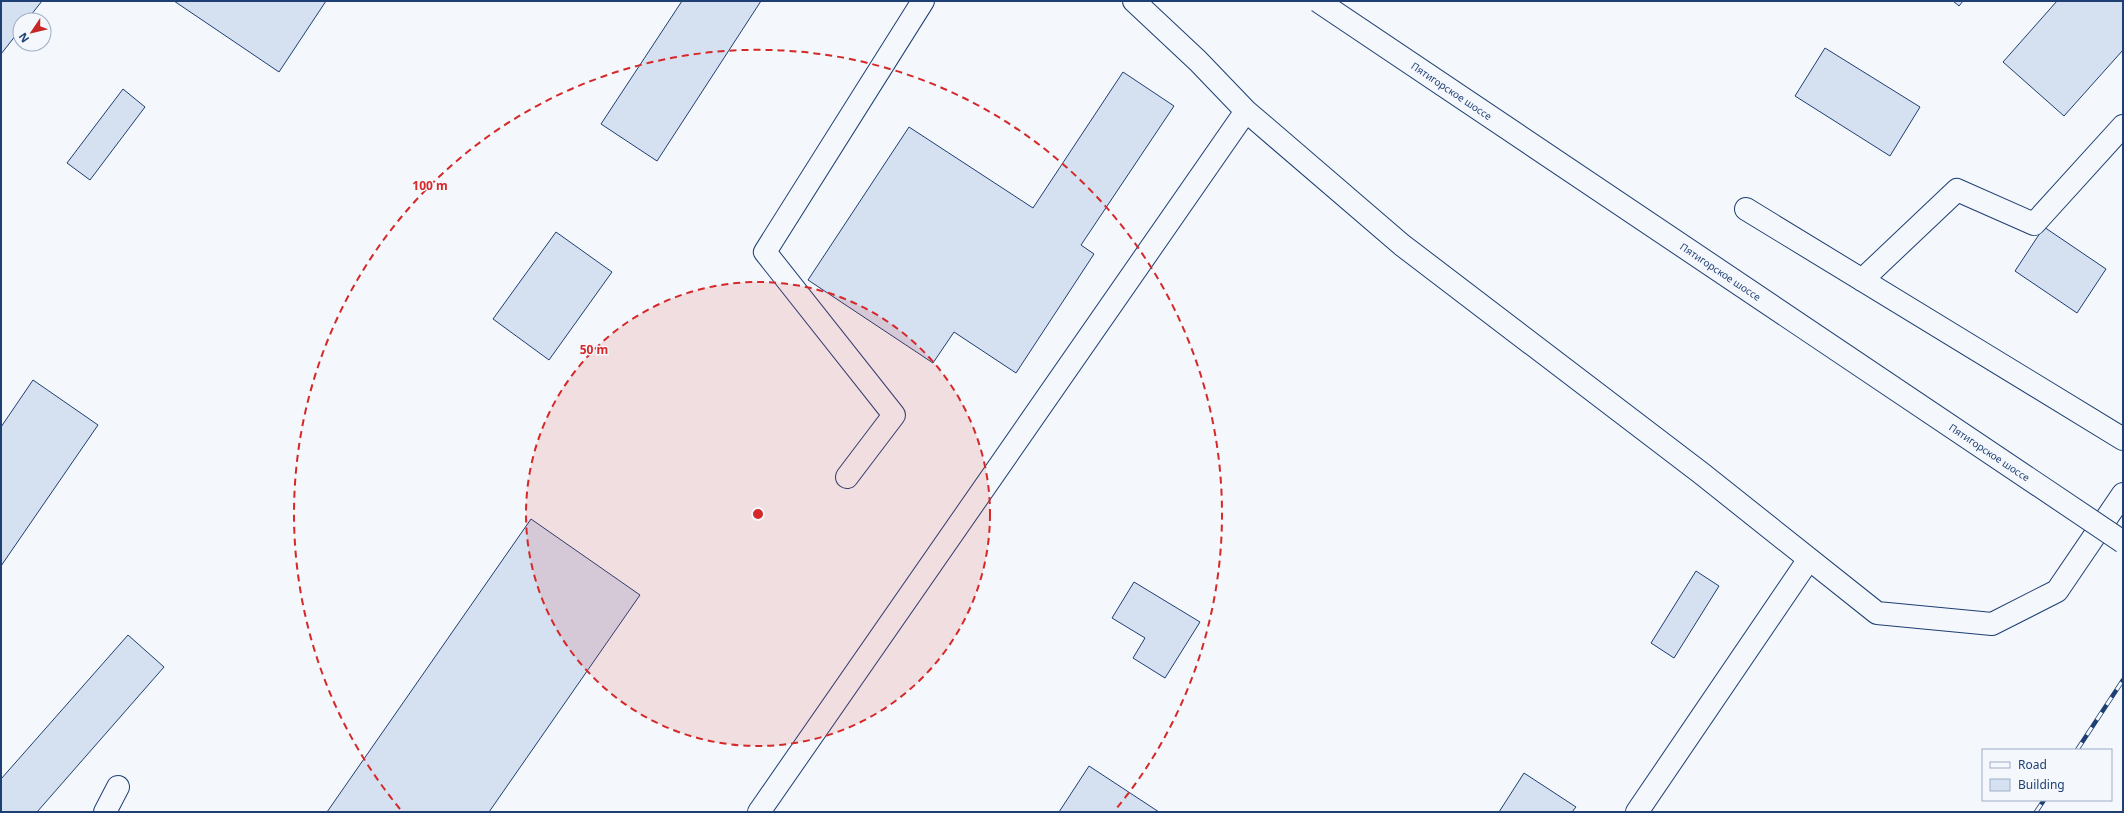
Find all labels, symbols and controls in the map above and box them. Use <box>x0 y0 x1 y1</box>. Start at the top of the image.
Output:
north arrow <box>12 12 52 52</box>
text: N <box>15 30 32 46</box>
street label: Пятигорское шоссе <box>1408 59 1495 123</box>
text: 100 m <box>412 177 448 194</box>
street label: Пятигорское шоссе <box>1677 239 1764 304</box>
text: 50 m <box>580 341 608 358</box>
street label: Пятигорское шоссе <box>1946 420 2033 485</box>
centre of rings <box>751 507 765 521</box>
legend <box>1982 749 2112 801</box>
text: Road <box>2018 756 2047 773</box>
text: Building <box>2018 776 2065 793</box>

